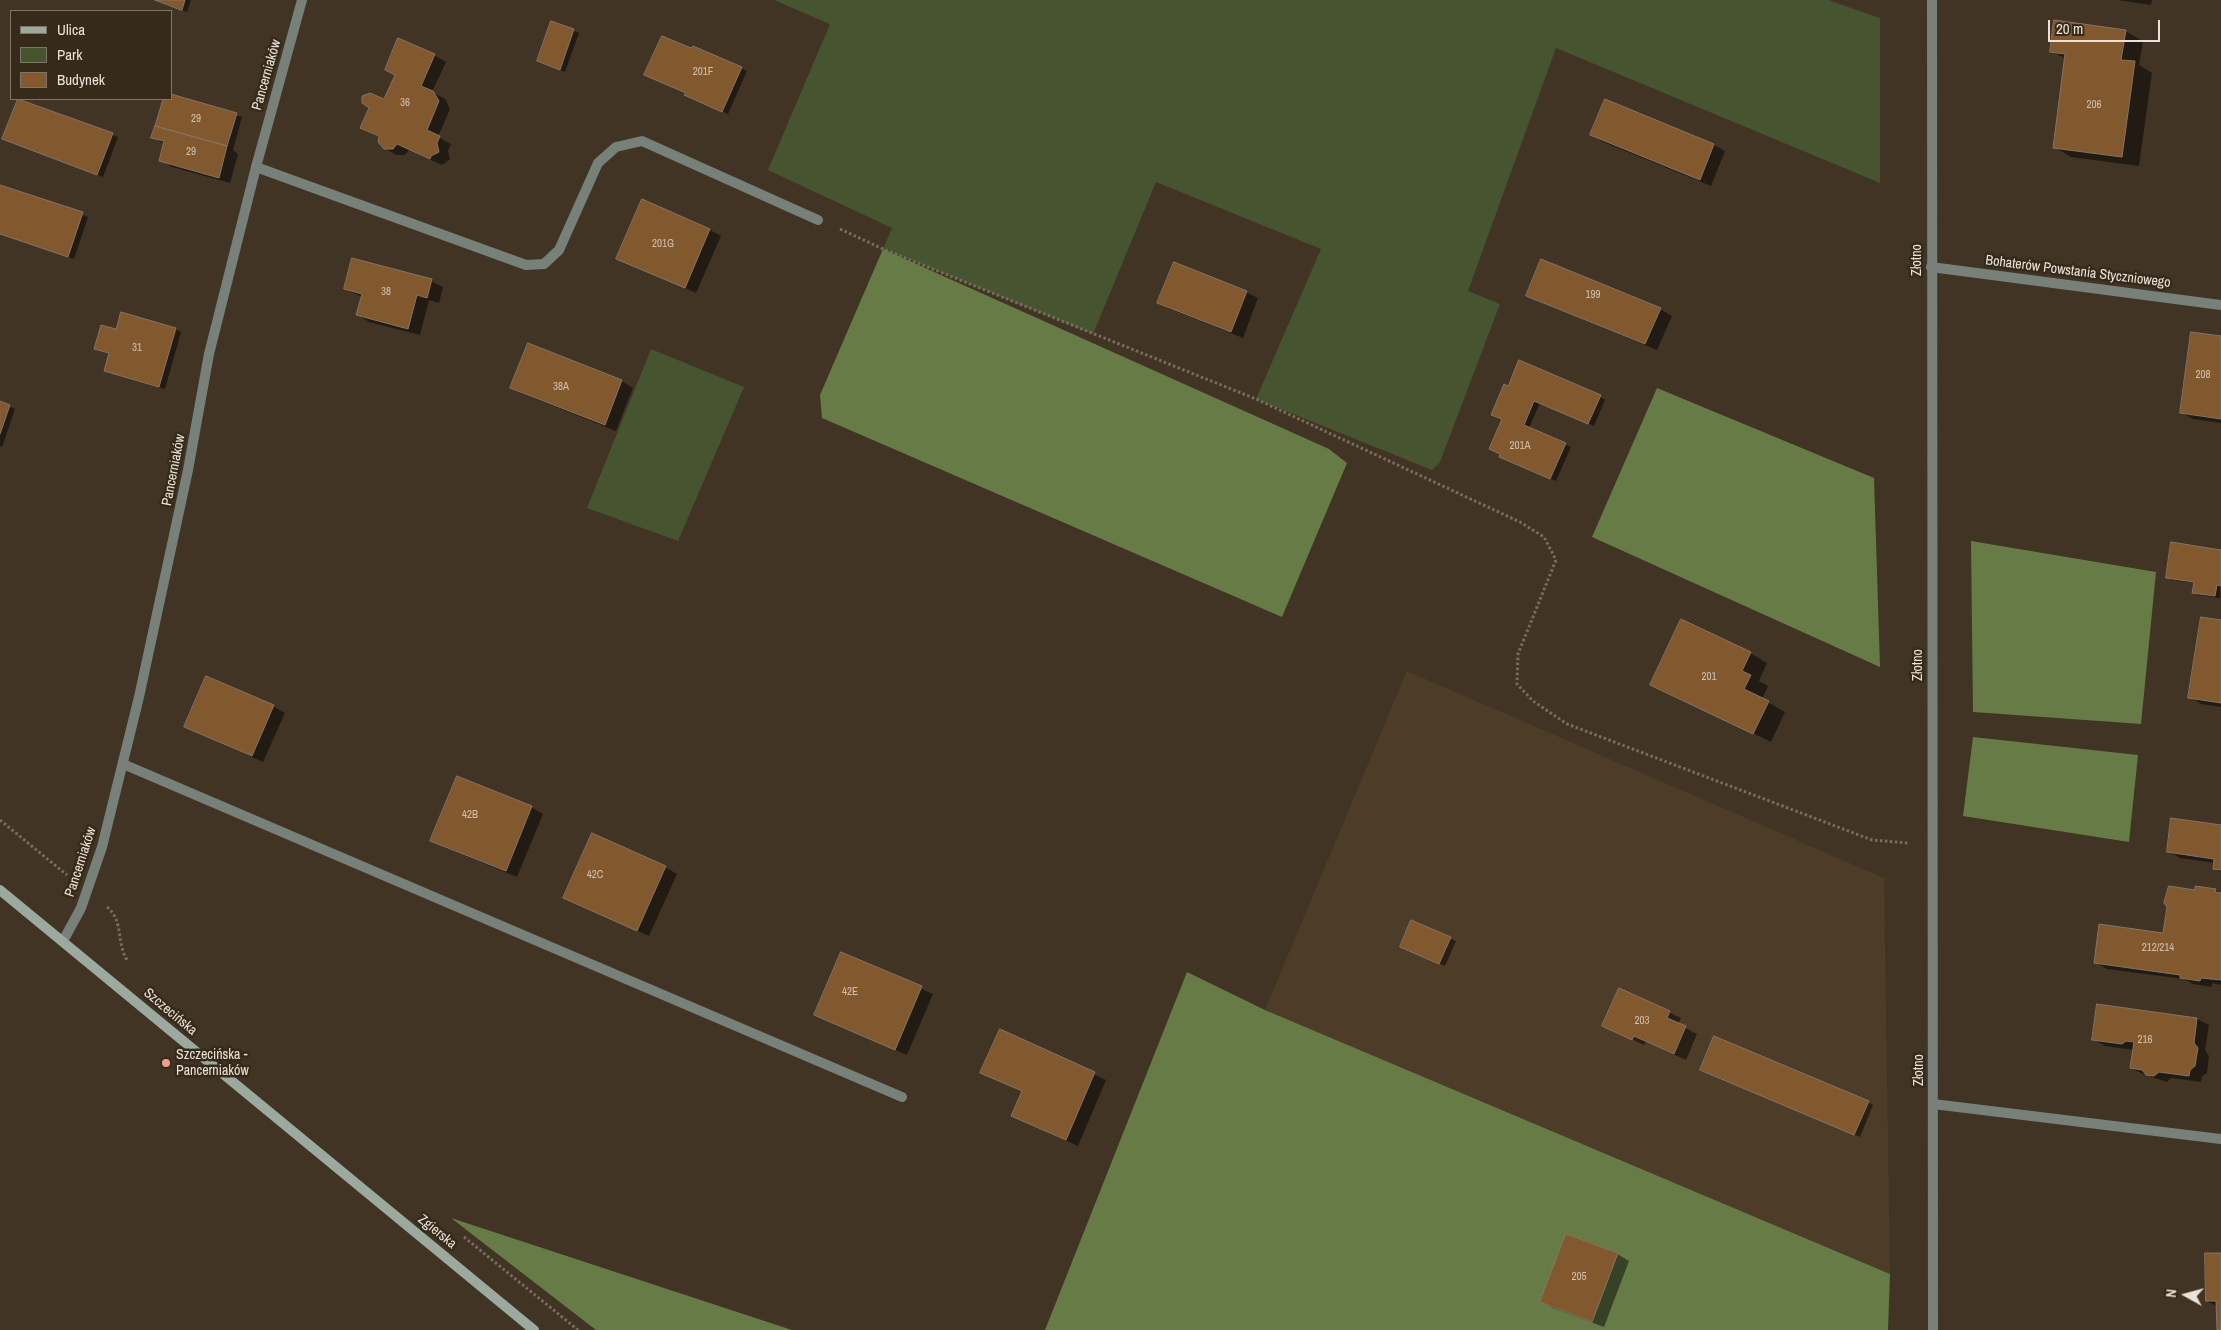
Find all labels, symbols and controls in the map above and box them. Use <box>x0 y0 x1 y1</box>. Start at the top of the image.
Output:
legend <box>10 10 172 100</box>
scale bar <box>2051 10 2164 42</box>
text: 20 m <box>2056 18 2083 39</box>
text: Ulica <box>57 19 85 40</box>
street label: Pancerniaków <box>249 38 285 112</box>
text: Park <box>57 44 82 65</box>
house number: 201F <box>693 65 713 79</box>
text: Budynek <box>57 69 105 90</box>
house number: 36 <box>400 96 410 110</box>
house number: 206 <box>2086 98 2102 112</box>
house number: 29 <box>191 112 201 126</box>
house number: 29 <box>186 145 196 159</box>
house number: 201G <box>652 237 674 251</box>
street label: Złotno <box>1909 244 1925 276</box>
street label: Bohaterów Powstania Styczniowego <box>1985 252 2171 292</box>
house number: 38 <box>381 285 391 299</box>
house number: 199 <box>1585 288 1601 302</box>
house number: 31 <box>132 341 142 355</box>
house number: 208 <box>2195 368 2211 382</box>
house number: 38A <box>553 380 569 394</box>
street label: Pancerniaków <box>159 433 189 507</box>
house number: 201A <box>1509 439 1531 453</box>
street label: Złotno <box>1910 649 1926 681</box>
house number: 201 <box>1701 670 1717 684</box>
house number: 42B <box>462 808 478 822</box>
street label: Pancerniaków <box>62 825 100 899</box>
house number: 42C <box>587 868 603 882</box>
house number: 212/214 <box>2142 941 2174 955</box>
street label: Szczecińska <box>140 985 200 1039</box>
house number: 42E <box>842 985 858 999</box>
house number: 203 <box>1634 1014 1650 1028</box>
house number: 216 <box>2137 1033 2153 1047</box>
place label: Szczecińska - Pancerniaków <box>176 1047 249 1080</box>
street label: Złotno <box>1911 1054 1927 1086</box>
marker: Szczecińska - Pancerniaków <box>160 1057 172 1069</box>
street label: Zgierska <box>414 1211 460 1253</box>
house number: 205 <box>1571 1270 1587 1284</box>
north arrow <box>2161 1270 2211 1320</box>
text: N <box>2162 1288 2181 1298</box>

